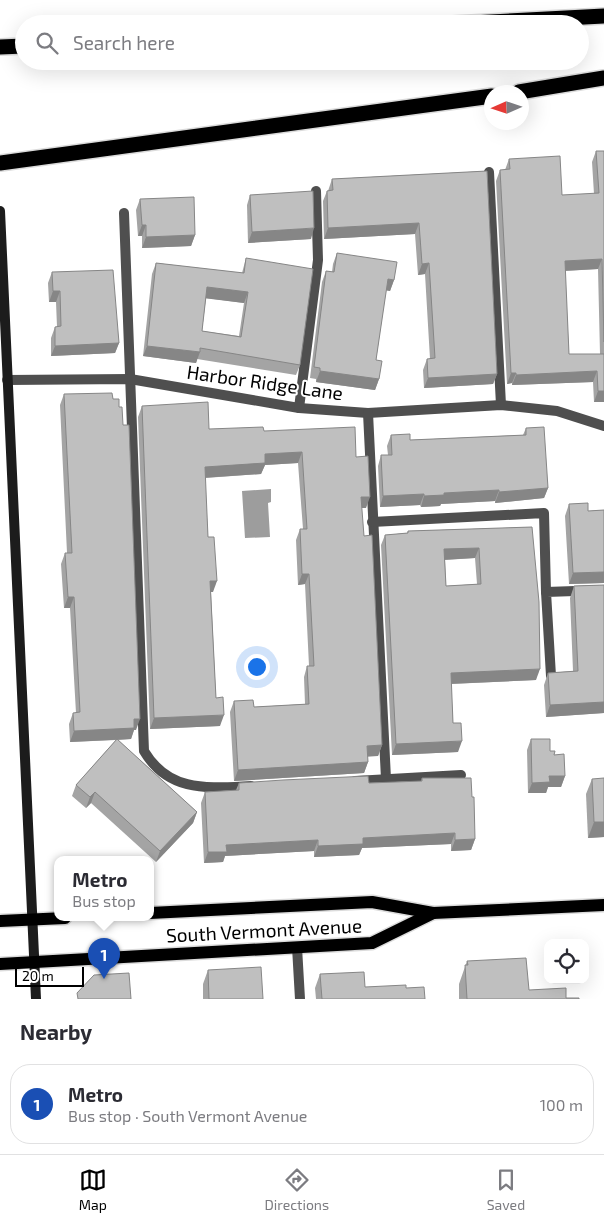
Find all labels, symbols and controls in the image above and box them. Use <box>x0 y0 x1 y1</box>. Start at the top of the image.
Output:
search box <box>15 15 589 70</box>
icon: search <box>33 29 61 57</box>
text: Search here <box>73 31 175 54</box>
north arrow <box>484 85 529 130</box>
street label: Harbor Ridge Lane <box>185 360 345 404</box>
your location <box>244 654 270 680</box>
popup <box>54 856 154 921</box>
text: Metro <box>72 868 127 891</box>
text: Bus stop <box>72 891 136 910</box>
street label: South Vermont Avenue <box>165 913 363 947</box>
pin: 1 <box>88 938 120 979</box>
map controls <box>544 939 589 984</box>
button: locate <box>544 939 589 984</box>
scale bar <box>15 964 84 987</box>
text: 20 m <box>22 967 54 984</box>
text: Nearby <box>20 1019 92 1044</box>
text: Metro <box>68 1083 123 1106</box>
text: 1 <box>34 1095 40 1114</box>
text: 100 m <box>540 1095 583 1114</box>
text: Bus stop · South Vermont Avenue <box>68 1106 307 1125</box>
tab: Map <box>79 1166 107 1213</box>
tab: Directions <box>265 1166 329 1213</box>
tab: Saved <box>487 1166 525 1213</box>

